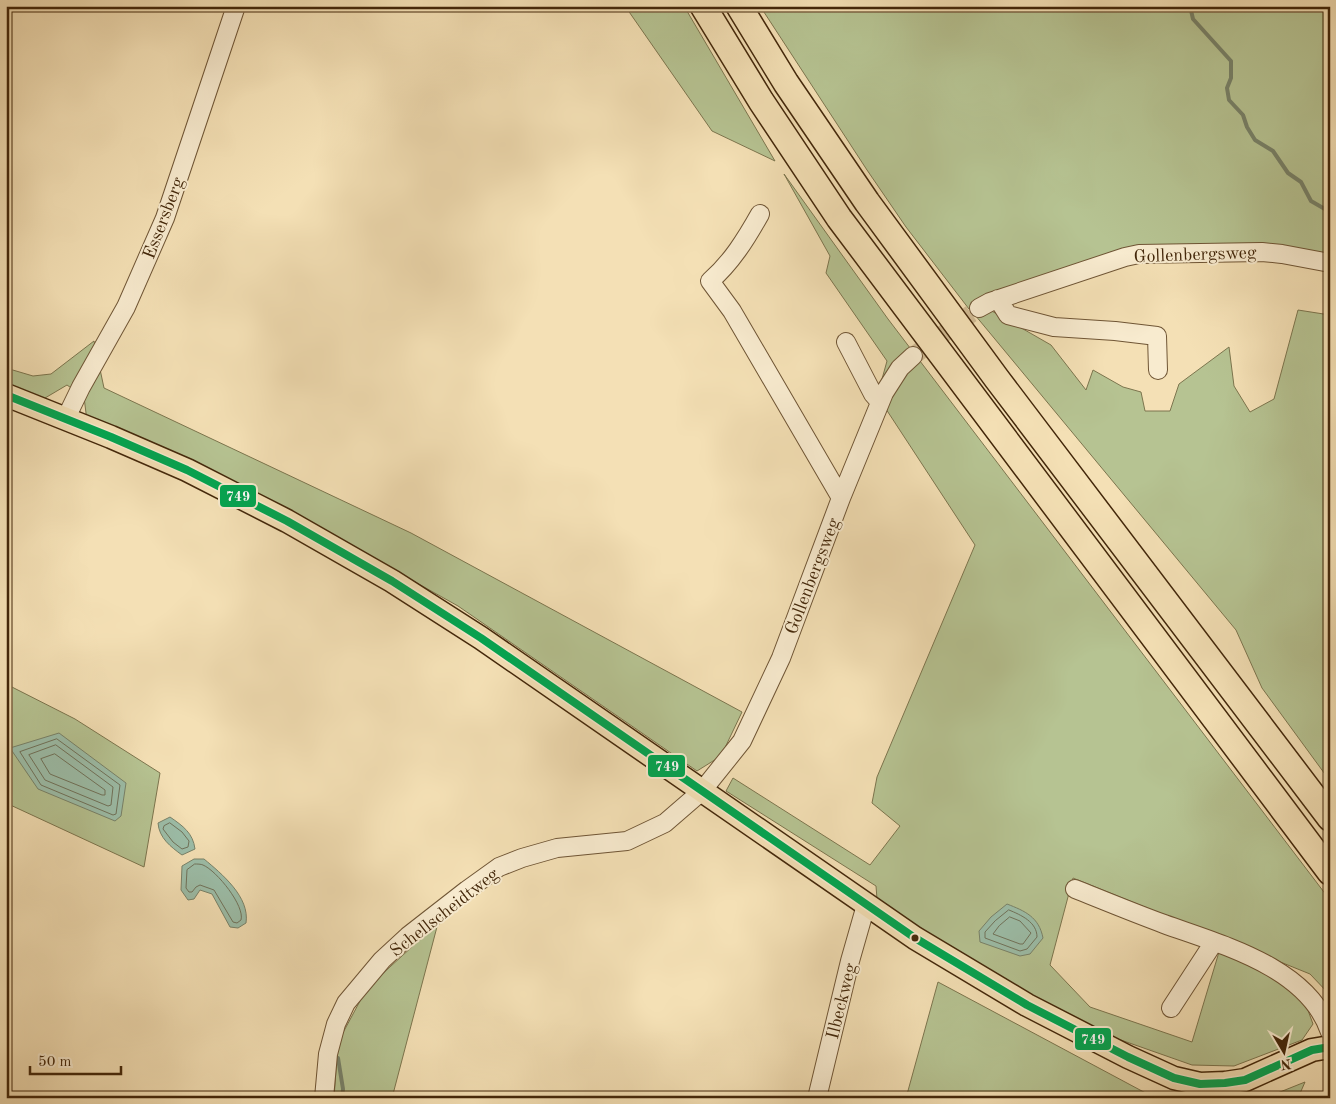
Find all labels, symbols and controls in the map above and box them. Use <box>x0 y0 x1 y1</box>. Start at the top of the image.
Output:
street label: Essersberg <box>140 175 188 262</box>
street label: Gollenbergsweg <box>1133 244 1257 266</box>
line badge: 749 <box>219 484 257 508</box>
text: 749 <box>226 490 250 504</box>
street label: Gollenbergsweg <box>782 515 843 637</box>
line badge: 749 <box>647 754 686 778</box>
text: 749 <box>655 760 679 774</box>
street label: Schellscheidtweg <box>387 865 502 961</box>
unlabelled marker <box>910 933 920 943</box>
street label: Ilbeckweg <box>824 961 860 1041</box>
north arrow <box>1258 1026 1308 1076</box>
line badge: 749 <box>1074 1027 1112 1051</box>
text: 749 <box>1081 1033 1105 1047</box>
scale bar <box>30 1044 121 1076</box>
text: 50 m <box>38 1055 72 1070</box>
text: N <box>1279 1056 1292 1072</box>

